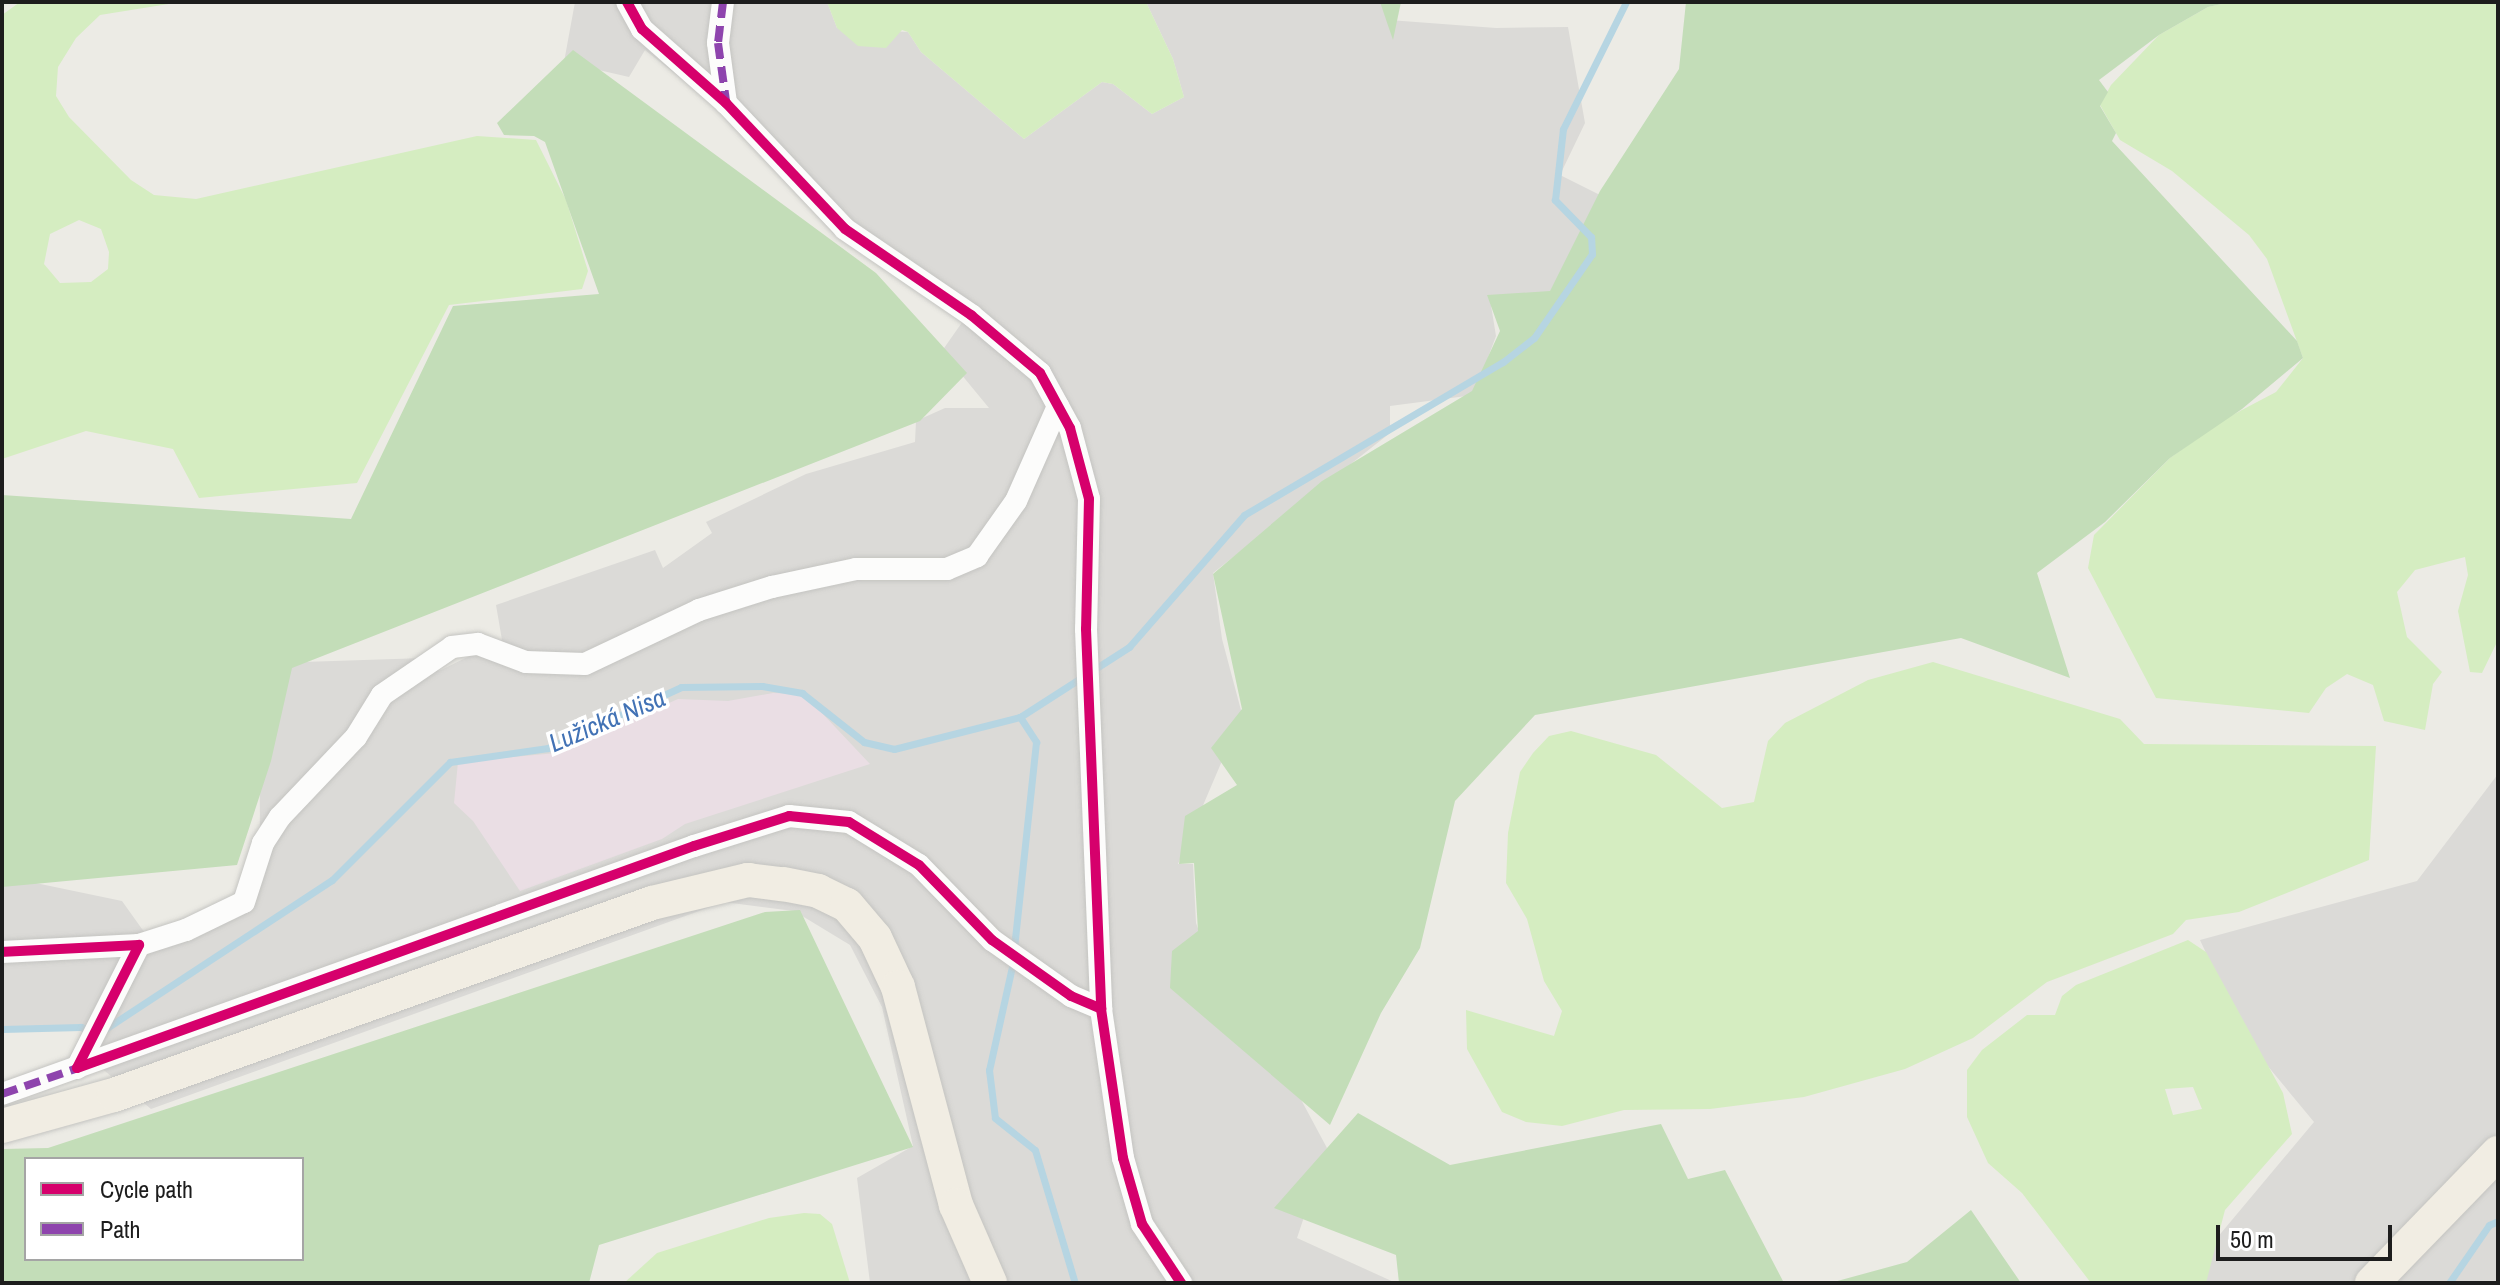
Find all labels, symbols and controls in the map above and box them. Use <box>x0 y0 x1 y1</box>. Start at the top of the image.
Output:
water label: Lužická Nisa <box>544 682 670 758</box>
legend <box>24 1157 304 1261</box>
text: Cycle path <box>100 1173 193 1205</box>
scale bar <box>2220 1209 2396 1259</box>
text: Path <box>100 1213 141 1245</box>
text: 50 m <box>2230 1223 2274 1255</box>

